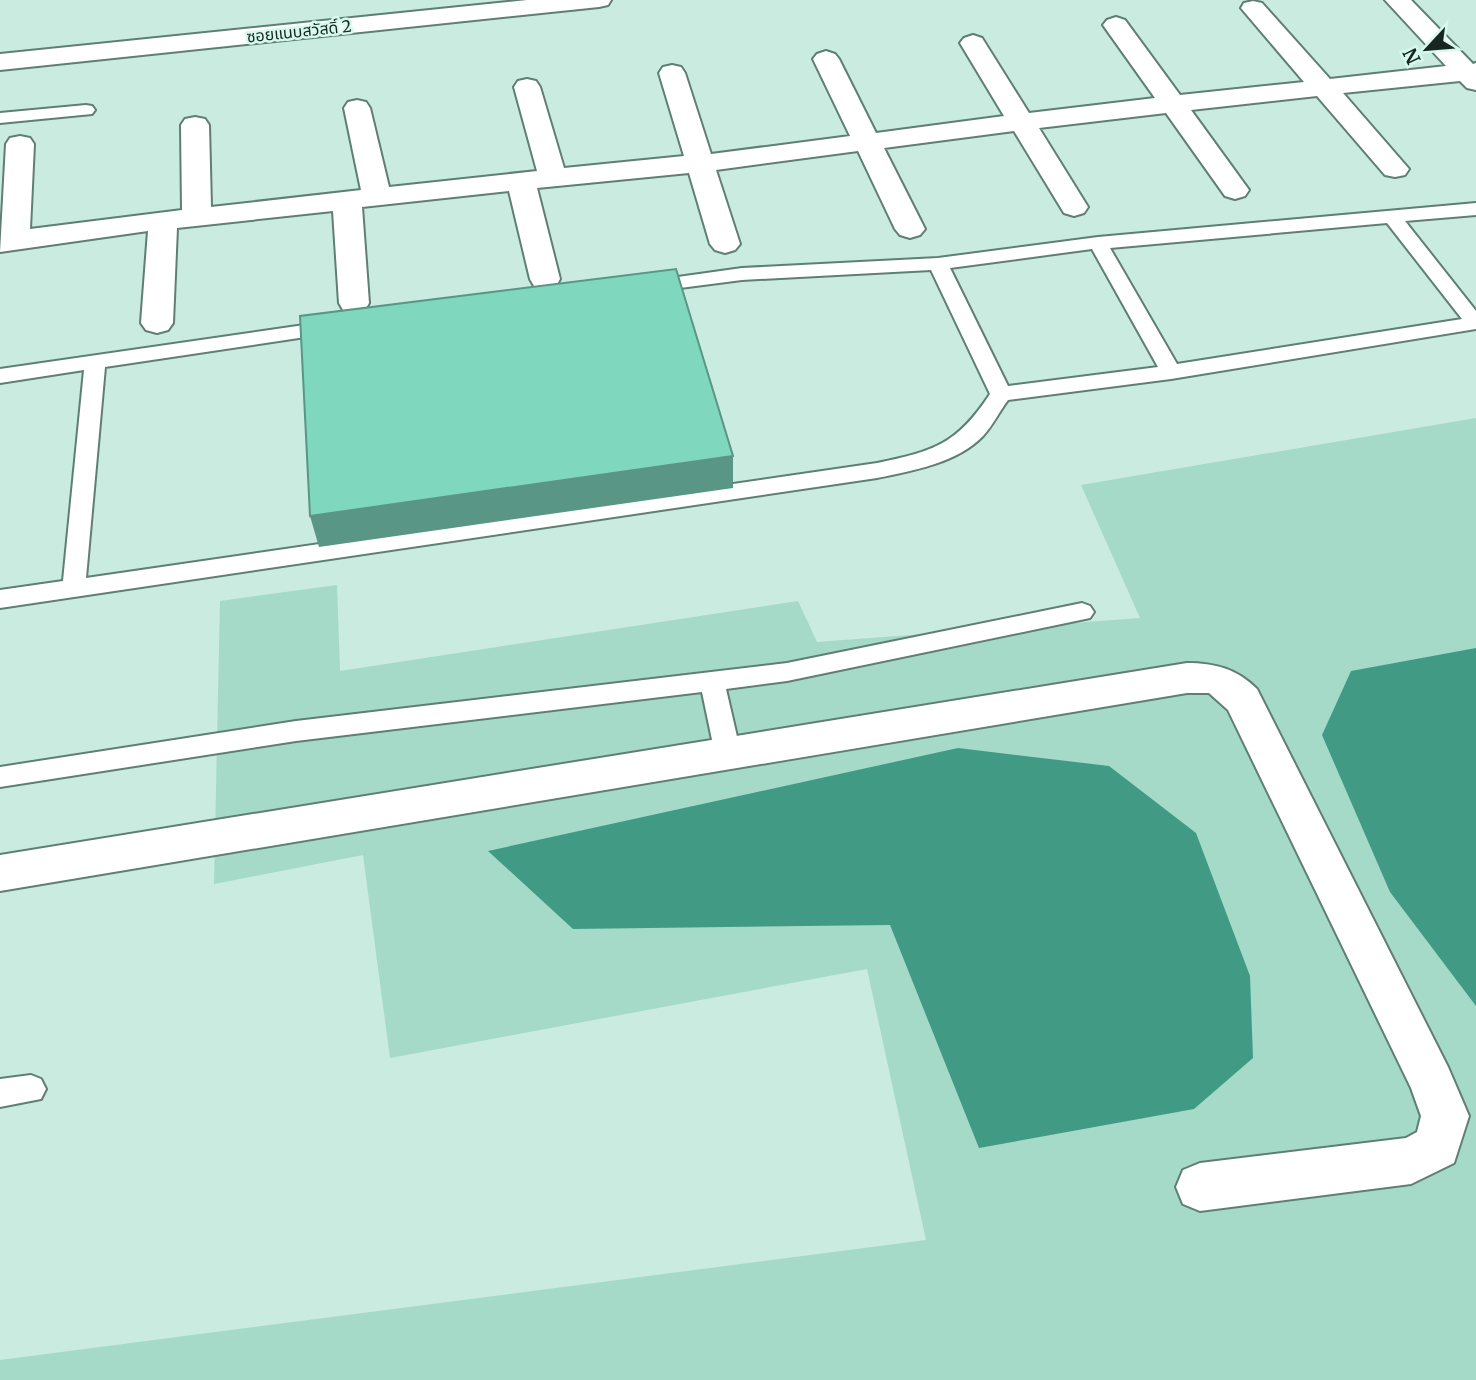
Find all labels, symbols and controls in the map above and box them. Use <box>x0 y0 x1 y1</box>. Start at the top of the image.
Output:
north arrow <box>1392 14 1462 84</box>
street label: ซอยแนบสวัสดิ์ 2 <box>246 16 352 46</box>
text: N <box>1398 44 1426 68</box>

